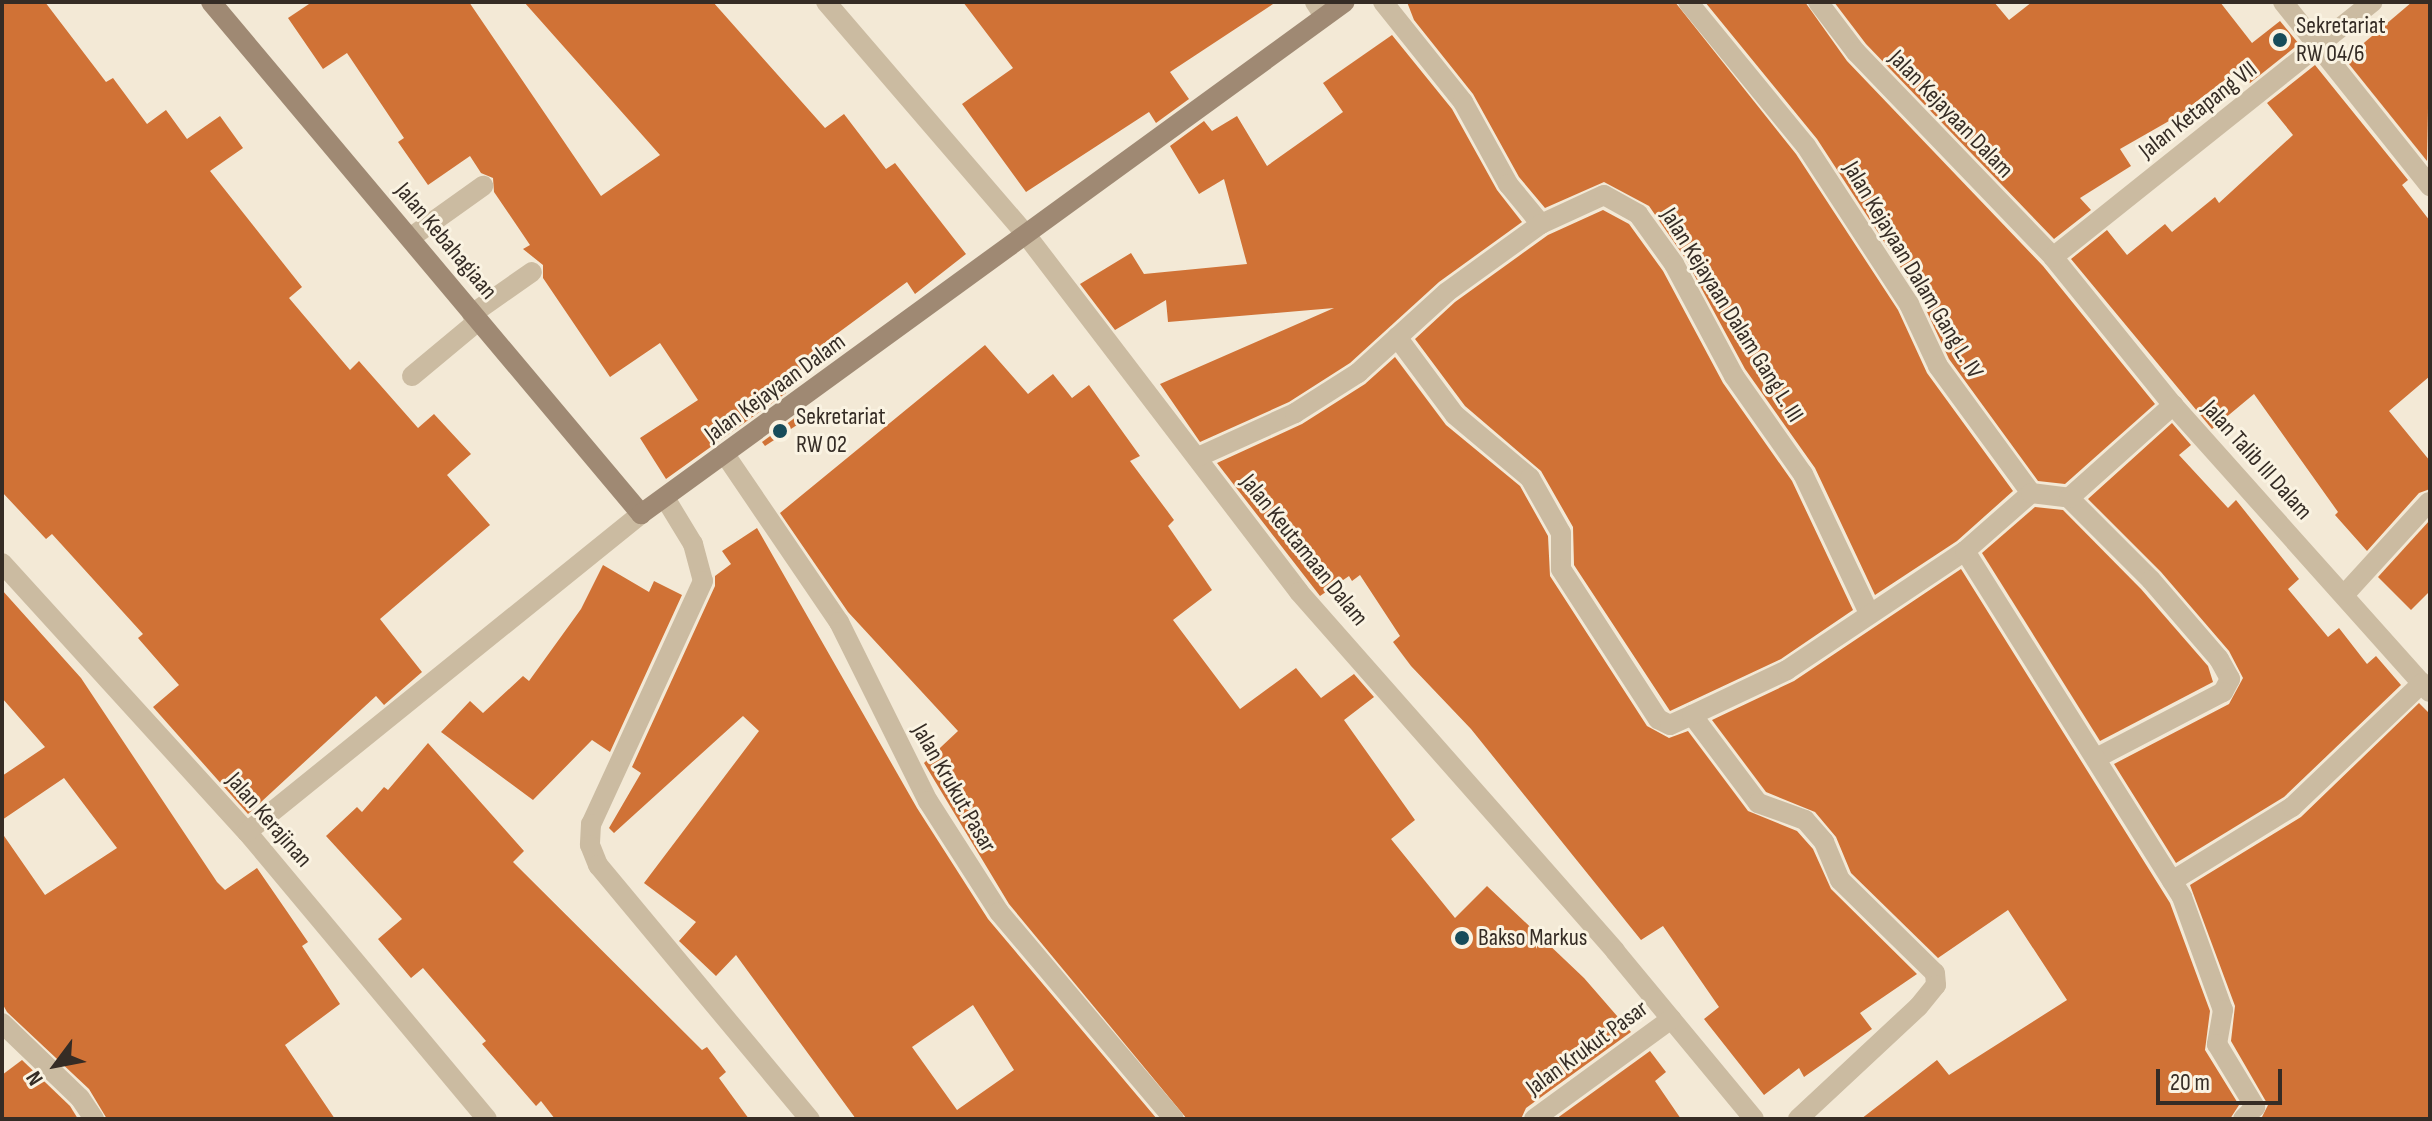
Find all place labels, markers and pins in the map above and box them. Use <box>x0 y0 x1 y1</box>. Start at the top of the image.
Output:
place label: Sekretariat RW 04/6 <box>2296 12 2386 68</box>
marker: Sekretariat RW 04/6 <box>2271 31 2289 49</box>
place label: Sekretariat RW 02 <box>796 403 886 459</box>
marker: Sekretariat RW 02 <box>771 422 789 440</box>
place label: Bakso Markus <box>1478 924 1587 952</box>
marker: Bakso Markus <box>1453 929 1471 947</box>

